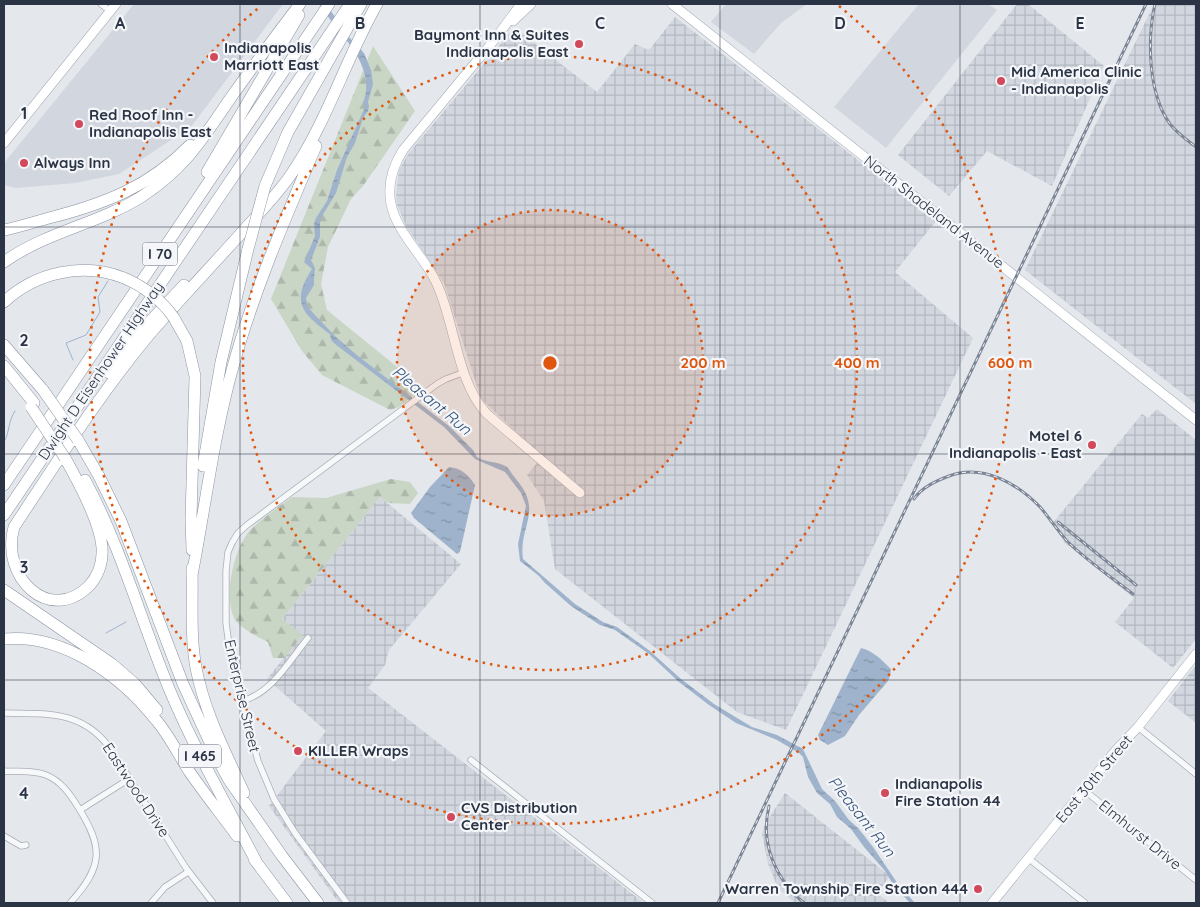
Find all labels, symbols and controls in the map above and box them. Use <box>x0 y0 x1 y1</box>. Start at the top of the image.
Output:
text: A <box>115 13 126 33</box>
text: B <box>355 13 365 33</box>
text: C <box>595 13 605 33</box>
text: D <box>834 13 846 33</box>
text: E <box>1075 13 1085 33</box>
place label: Baymont Inn & Suites Indianapolis East <box>414 25 569 61</box>
place label: Indianapolis Marriott East <box>224 38 319 74</box>
marker: Baymont Inn & Suites Indianapolis East <box>573 38 585 50</box>
marker: Indianapolis Marriott East <box>208 51 220 63</box>
place label: Mid America Clinic - Indianapolis <box>1011 62 1142 98</box>
marker: Mid America Clinic - Indianapolis <box>995 75 1007 87</box>
text: 1 <box>21 103 27 123</box>
place label: Red Roof Inn - Indianapolis East <box>89 105 212 141</box>
marker: Red Roof Inn - Indianapolis East <box>73 118 85 130</box>
street label: North Shadeland Avenue <box>860 151 1008 272</box>
place label: Always Inn <box>34 153 111 172</box>
marker: Always Inn <box>18 157 30 169</box>
road number: I 70 <box>142 242 178 266</box>
street label: Dwight D Eisenhower Highway <box>34 278 168 464</box>
text: 2 <box>19 330 29 350</box>
text: 200 m <box>681 353 726 372</box>
text: 400 m <box>834 353 880 372</box>
text: 600 m <box>988 353 1032 372</box>
centre of rings <box>541 354 559 372</box>
water label: Pleasant Run <box>388 361 476 439</box>
place label: Motel 6 Indianapolis - East <box>949 426 1082 462</box>
marker: Motel 6 Indianapolis - East <box>1086 439 1098 451</box>
text: 3 <box>20 557 28 577</box>
street label: Enterprise Street <box>220 638 265 754</box>
street label: East 30th Street <box>1051 731 1136 827</box>
street label: Eastwood Drive <box>99 739 174 841</box>
place label: KILLER Wraps <box>308 741 408 760</box>
road number: I 465 <box>179 744 221 768</box>
marker: KILLER Wraps <box>292 745 304 757</box>
water label: Pleasant Run <box>824 772 900 861</box>
place label: Indianapolis Fire Station 44 <box>895 774 1001 810</box>
text: 4 <box>19 783 29 803</box>
marker: Indianapolis Fire Station 44 <box>879 787 891 799</box>
street label: Elmhurst Drive <box>1095 796 1185 874</box>
place label: CVS Distribution Center <box>461 798 577 834</box>
marker: CVS Distribution Center <box>445 811 457 823</box>
place label: Warren Township Fire Station 444 <box>725 879 968 898</box>
marker: Warren Township Fire Station 444 <box>972 883 984 895</box>

